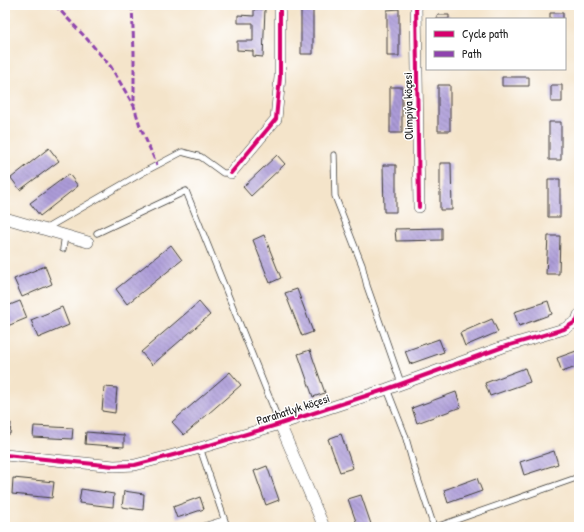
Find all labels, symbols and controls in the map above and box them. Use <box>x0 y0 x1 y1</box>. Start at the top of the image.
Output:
legend <box>426 18 566 70</box>
text: Cycle path <box>462 25 508 42</box>
text: Path <box>462 45 482 62</box>
street label: Olimpiýa köçesi <box>399 72 417 140</box>
street label: Parahatlyk köçesi <box>254 389 332 429</box>

